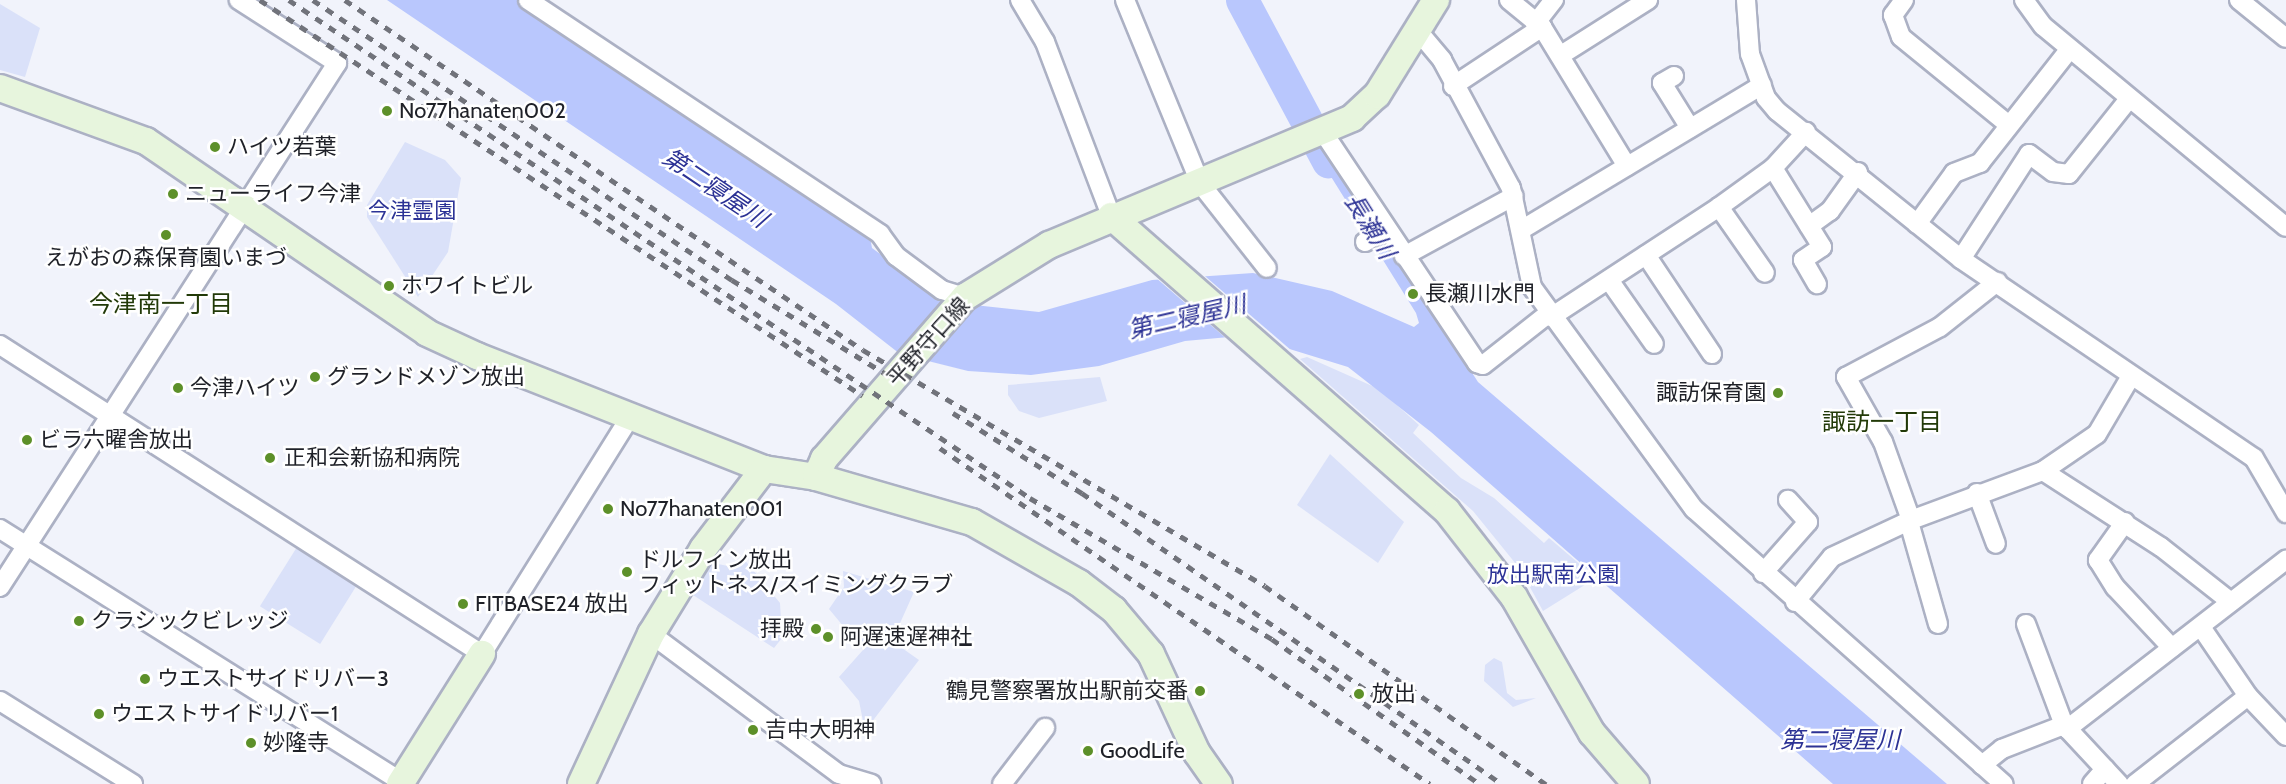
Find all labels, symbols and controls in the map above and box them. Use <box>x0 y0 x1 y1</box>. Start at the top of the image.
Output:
place label: No77hanaten002 <box>399 98 566 124</box>
marker: No77hanaten002 <box>380 104 394 118</box>
place label: ハイツ若葉 <box>227 134 337 160</box>
marker: ハイツ若葉 <box>208 140 222 154</box>
water label: 第二寝屋川 <box>657 143 773 233</box>
place label: ニューライフ今津 <box>185 181 361 207</box>
marker: ニューライフ今津 <box>166 187 180 201</box>
water label: 長瀬川 <box>1339 188 1401 264</box>
park label: 今津霊園 <box>368 198 456 224</box>
marker: えがおの森保育園いまづ <box>159 228 173 242</box>
place label: えがおの森保育園いまづ <box>45 245 287 271</box>
place label: ホワイトビル <box>401 273 533 299</box>
marker: ホワイトビル <box>382 279 396 293</box>
place label: 長瀬川水門 <box>1425 281 1535 307</box>
marker: 長瀬川水門 <box>1406 287 1420 301</box>
water label: 第二寝屋川 <box>1125 289 1249 345</box>
district label: 今津南一丁目 <box>89 290 233 318</box>
street label: 平野守口線 <box>881 292 975 392</box>
place label: グランドメゾン放出 <box>327 364 525 390</box>
marker: グランドメゾン放出 <box>308 370 322 384</box>
place label: 今津ハイツ <box>190 375 300 401</box>
place label: 諏訪保育園 <box>1656 380 1766 406</box>
marker: 今津ハイツ <box>171 381 185 395</box>
marker: 諏訪保育園 <box>1771 386 1785 400</box>
district label: 諏訪一丁目 <box>1822 408 1942 436</box>
place label: ビラ六曜舎放出 <box>39 427 193 453</box>
marker: ビラ六曜舎放出 <box>20 433 34 447</box>
place label: 正和会新協和病院 <box>284 445 460 471</box>
marker: 正和会新協和病院 <box>261 449 279 467</box>
place label: No77hanaten001 <box>620 496 783 522</box>
marker: No77hanaten001 <box>601 502 615 516</box>
place label: ドルフィン放出 フィットネス/スイミングクラブ <box>639 546 954 598</box>
park label: 放出駅南公園 <box>1487 562 1619 588</box>
marker: ドルフィン放出 フィットネス/スイミングクラブ <box>620 565 634 579</box>
place label: FITBASE24 放出 <box>475 591 629 617</box>
marker: FITBASE24 放出 <box>456 597 470 611</box>
place label: クラシックビレッジ <box>91 608 289 634</box>
marker: クラシックビレッジ <box>72 614 86 628</box>
place label: 拝殿 <box>760 616 804 642</box>
marker: 拝殿 <box>809 622 823 636</box>
place label: 阿遅速遅神社 <box>840 624 972 650</box>
marker: 阿遅速遅神社 <box>821 630 835 644</box>
place label: ウエストサイドリバー3 <box>157 666 389 692</box>
marker: ウエストサイドリバー3 <box>138 672 152 686</box>
place label: 鶴見警察署放出駅前交番 <box>946 678 1188 704</box>
place label: 放出 <box>1372 681 1416 707</box>
marker: 鶴見警察署放出駅前交番 <box>1193 684 1207 698</box>
marker: 放出 <box>1350 685 1368 703</box>
place label: ウエストサイドリバー1 <box>111 701 338 727</box>
marker: ウエストサイドリバー1 <box>92 707 106 721</box>
place label: 吉中大明神 <box>765 717 875 743</box>
marker: 吉中大明神 <box>746 723 760 737</box>
water label: 第二寝屋川 <box>1780 726 1900 754</box>
place label: 妙隆寺 <box>263 730 329 756</box>
marker: 妙隆寺 <box>244 736 258 750</box>
place label: GoodLife <box>1100 738 1185 764</box>
marker: GoodLife <box>1081 744 1095 758</box>

